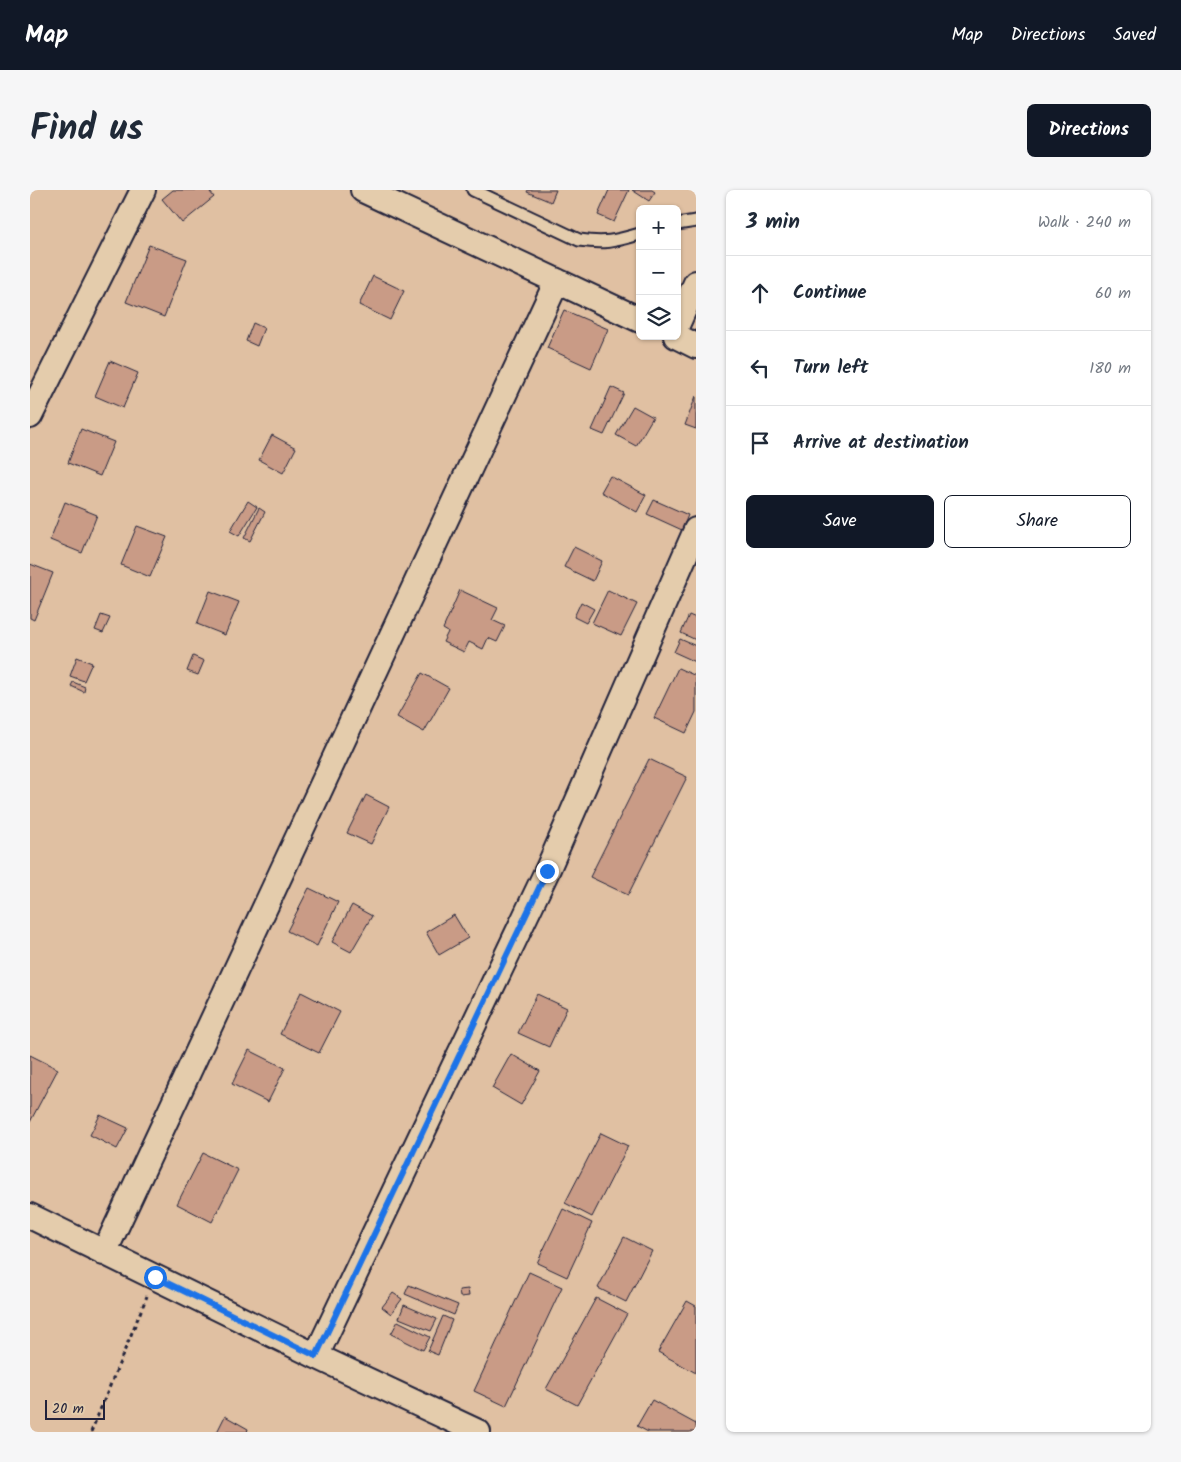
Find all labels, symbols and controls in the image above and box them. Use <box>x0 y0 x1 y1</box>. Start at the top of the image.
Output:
text: Map <box>25 16 68 55</box>
text: Map <box>951 21 983 50</box>
text: Directions <box>1011 21 1085 50</box>
text: Saved <box>1113 21 1156 50</box>
text: Find us <box>30 102 143 158</box>
button: Directions <box>1027 104 1151 157</box>
map controls <box>636 205 681 340</box>
button: + <box>636 205 681 250</box>
text: 3 min <box>746 206 800 239</box>
text: Walk · 240 m <box>1038 210 1131 235</box>
button: − <box>636 250 681 295</box>
text: Continue <box>793 278 866 308</box>
icon: ahead <box>746 279 774 307</box>
text: 60 m <box>1095 281 1131 306</box>
button: layers <box>636 295 681 340</box>
text: Turn left <box>793 353 868 383</box>
icon: left <box>746 354 774 382</box>
text: 180 m <box>1089 356 1131 381</box>
text: Arrive at destination <box>793 428 969 458</box>
icon: arrive <box>746 429 774 457</box>
button: Save <box>746 495 934 548</box>
button: Share <box>944 495 1131 548</box>
route end <box>536 860 559 883</box>
route start <box>144 1266 167 1289</box>
scale bar <box>45 1397 105 1420</box>
text: 20 m <box>52 1398 84 1420</box>

